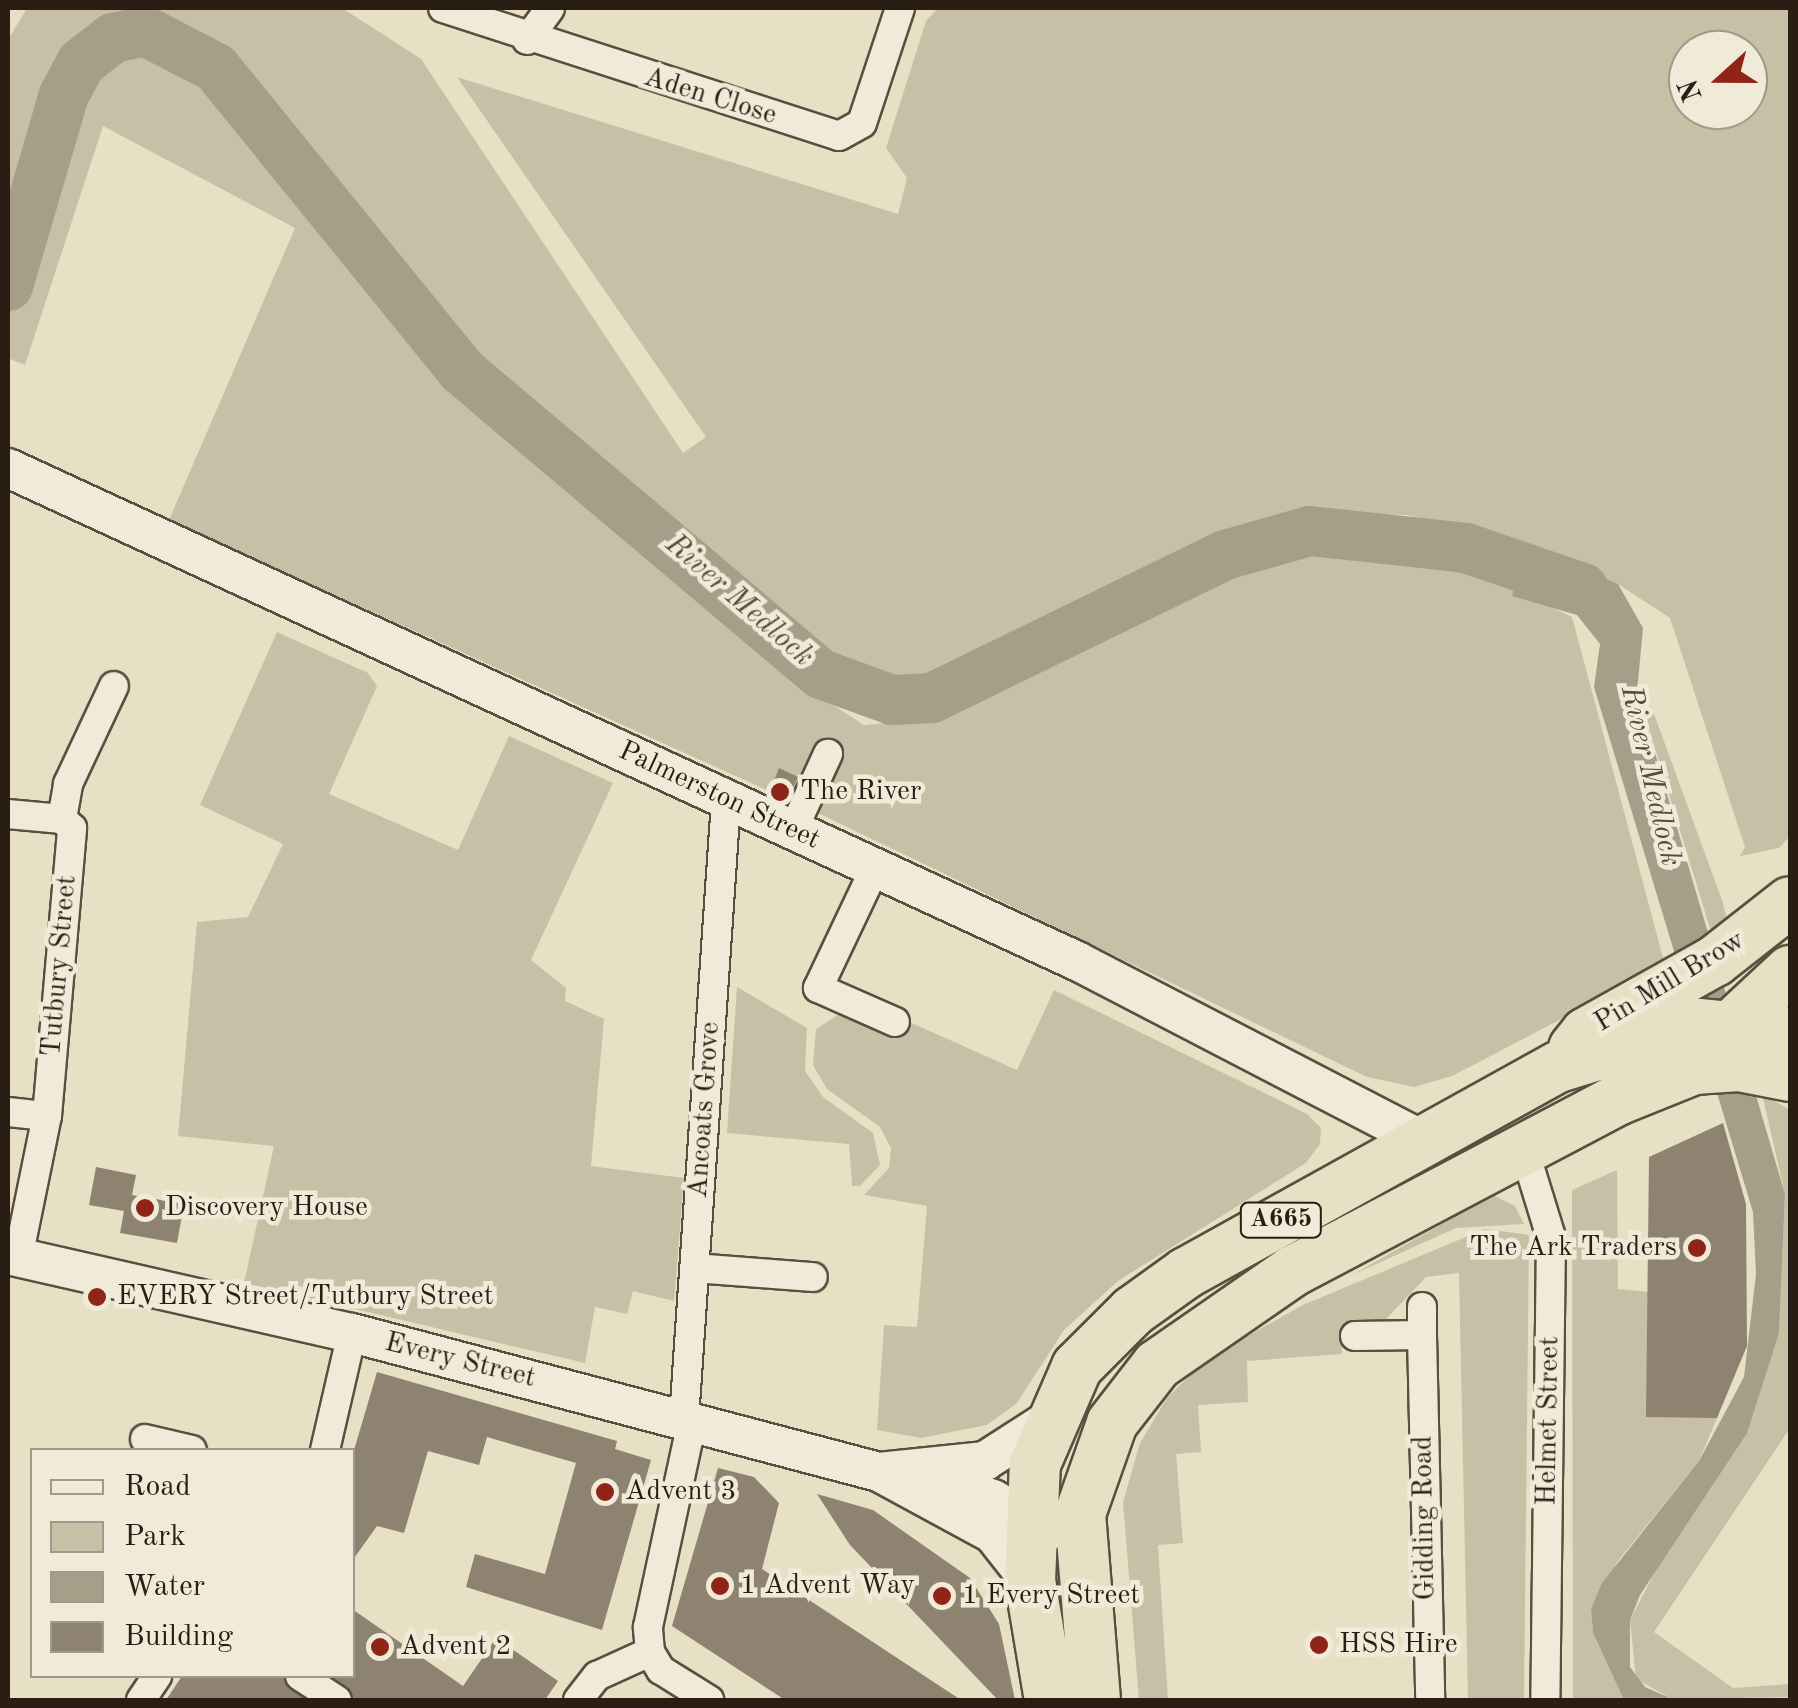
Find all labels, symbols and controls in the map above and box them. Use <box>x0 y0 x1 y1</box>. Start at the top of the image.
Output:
north arrow <box>1668 30 1768 130</box>
street label: Aden Close <box>640 61 780 133</box>
text: N <box>1675 75 1709 105</box>
water label: River Medlock <box>658 527 820 675</box>
water label: River Medlock <box>1612 682 1688 870</box>
street label: Palmerston Street <box>613 735 825 857</box>
place label: The River <box>800 775 921 809</box>
marker: The River <box>769 781 791 803</box>
street label: Tutbury Street <box>35 874 85 1058</box>
street label: Pin Mill Brow <box>1589 924 1751 1040</box>
street label: Ancoats Grove <box>682 1021 728 1199</box>
place label: Discovery House <box>165 1191 368 1225</box>
marker: Discovery House <box>134 1197 156 1219</box>
road number: A665 <box>1238 1200 1324 1240</box>
place label: The Ark Traders <box>1469 1231 1677 1265</box>
marker: The Ark Traders <box>1686 1237 1708 1259</box>
place label: EVERY Street/Tutbury Street <box>117 1280 493 1314</box>
marker: EVERY Street/Tutbury Street <box>86 1286 108 1308</box>
street label: Every Street <box>381 1326 539 1396</box>
street label: Helmet Street <box>1531 1336 1567 1506</box>
street label: Gidding Road <box>1407 1435 1443 1601</box>
legend <box>30 1448 355 1678</box>
text: Road <box>124 1472 191 1502</box>
place label: Advent 3 <box>625 1475 736 1509</box>
marker: Advent 3 <box>594 1481 616 1503</box>
text: Park <box>124 1522 186 1552</box>
place label: 1 Advent Way <box>740 1569 915 1603</box>
text: Water <box>124 1572 205 1602</box>
marker: 1 Advent Way <box>709 1575 731 1597</box>
place label: 1 Every Street <box>962 1579 1140 1613</box>
marker: 1 Every Street <box>931 1585 953 1607</box>
text: Building <box>124 1622 233 1652</box>
place label: HSS Hire <box>1339 1628 1458 1662</box>
place label: Advent 2 <box>400 1630 511 1664</box>
marker: HSS Hire <box>1308 1634 1330 1656</box>
marker: Advent 2 <box>369 1636 391 1658</box>

